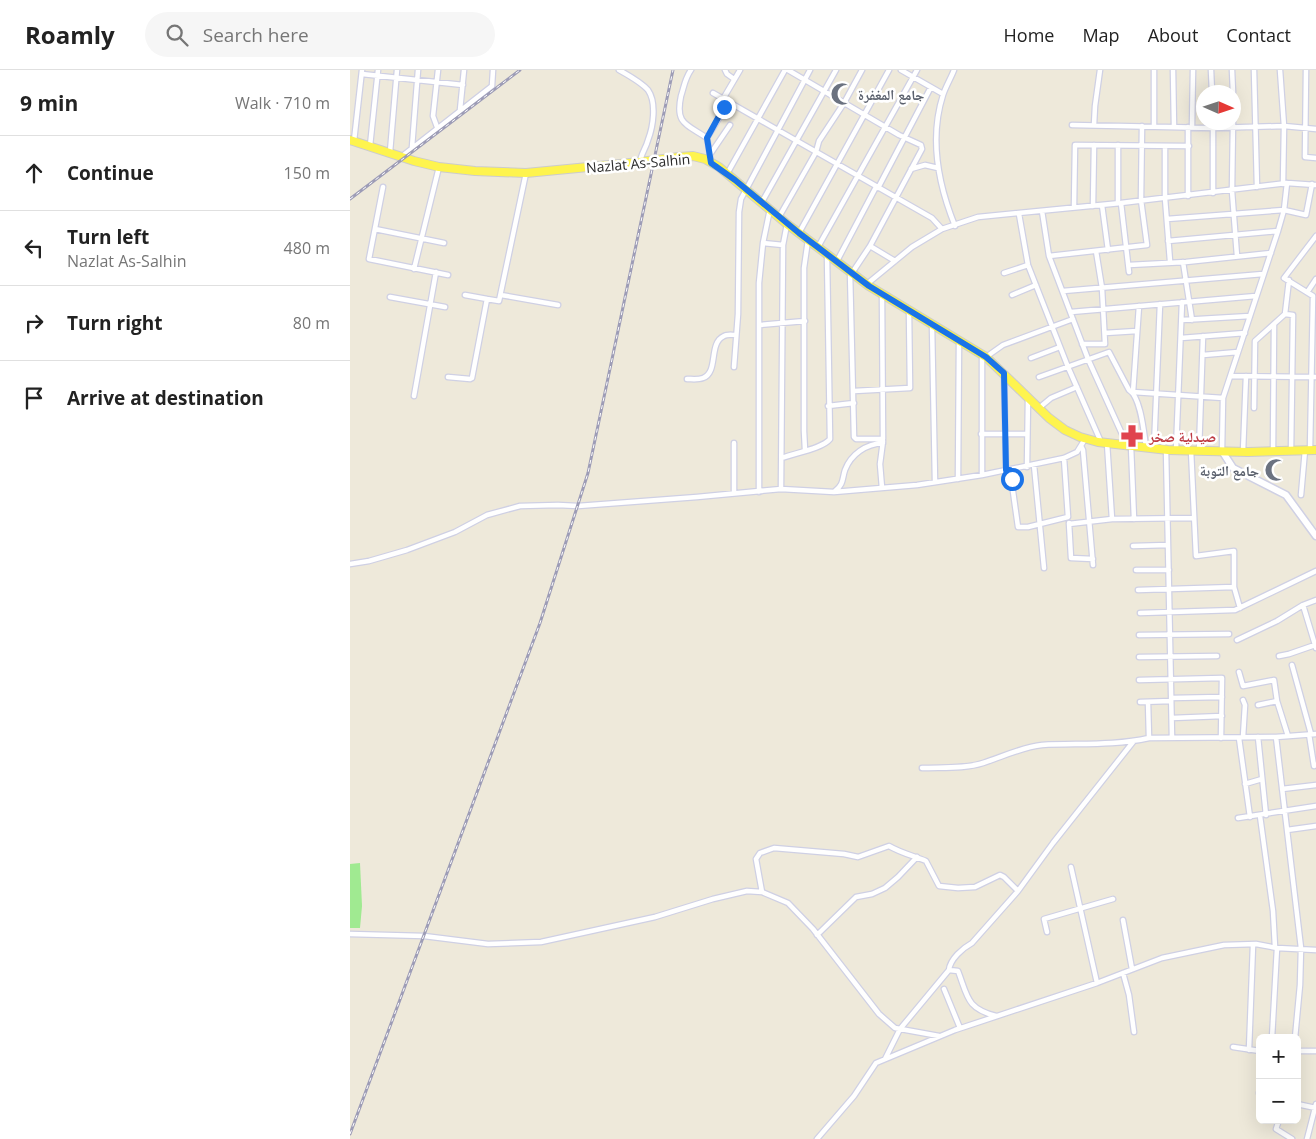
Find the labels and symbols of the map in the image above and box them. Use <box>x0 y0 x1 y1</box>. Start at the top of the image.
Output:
mosque icon: جامع المغفرة <box>829 81 855 107</box>
place label: جامع المغفرة <box>858 85 924 105</box>
north arrow <box>1196 85 1241 130</box>
route end <box>713 96 736 119</box>
street label: Nazlat As-Salhin <box>585 149 691 177</box>
pharmacy icon: صيدلية صخر <box>1119 423 1145 449</box>
place label: صيدلية صخر <box>1148 427 1216 446</box>
mosque icon: جامع التوبة <box>1263 457 1289 483</box>
place label: جامع التوبة <box>1200 461 1259 481</box>
route start <box>1001 468 1024 491</box>

